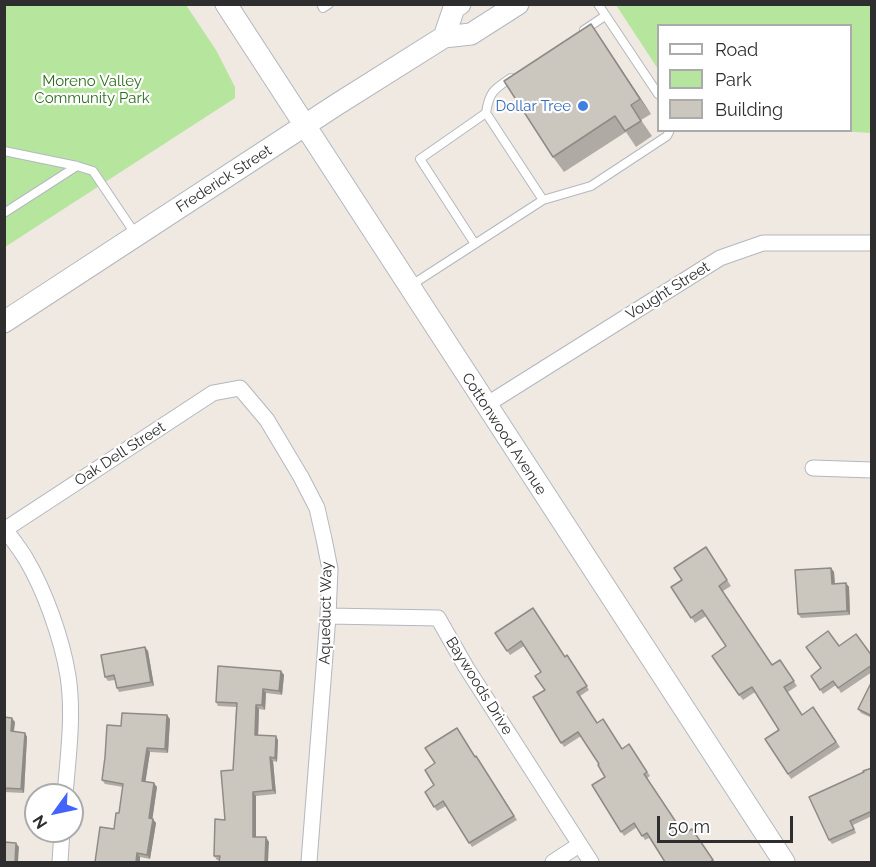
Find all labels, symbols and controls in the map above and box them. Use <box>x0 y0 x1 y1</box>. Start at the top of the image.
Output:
legend <box>657 24 852 132</box>
text: Road <box>715 39 758 60</box>
text: Park <box>715 69 752 90</box>
park label: Moreno Valley Community Park <box>34 72 150 107</box>
place label: Dollar Tree <box>495 97 571 115</box>
marker: Dollar Tree <box>576 99 590 113</box>
text: Building <box>715 99 783 120</box>
street label: Frederick Street <box>173 141 275 217</box>
street label: Vought Street <box>623 258 713 324</box>
street label: Cottonwood Avenue <box>458 370 550 498</box>
street label: Oak Dell Street <box>71 418 169 490</box>
street label: Aqueduct Way <box>316 561 336 665</box>
street label: Baywoods Drive <box>442 634 516 738</box>
north arrow <box>24 783 84 843</box>
scale bar <box>660 804 796 842</box>
text: N <box>29 812 51 832</box>
text: 50 m <box>668 816 710 837</box>

